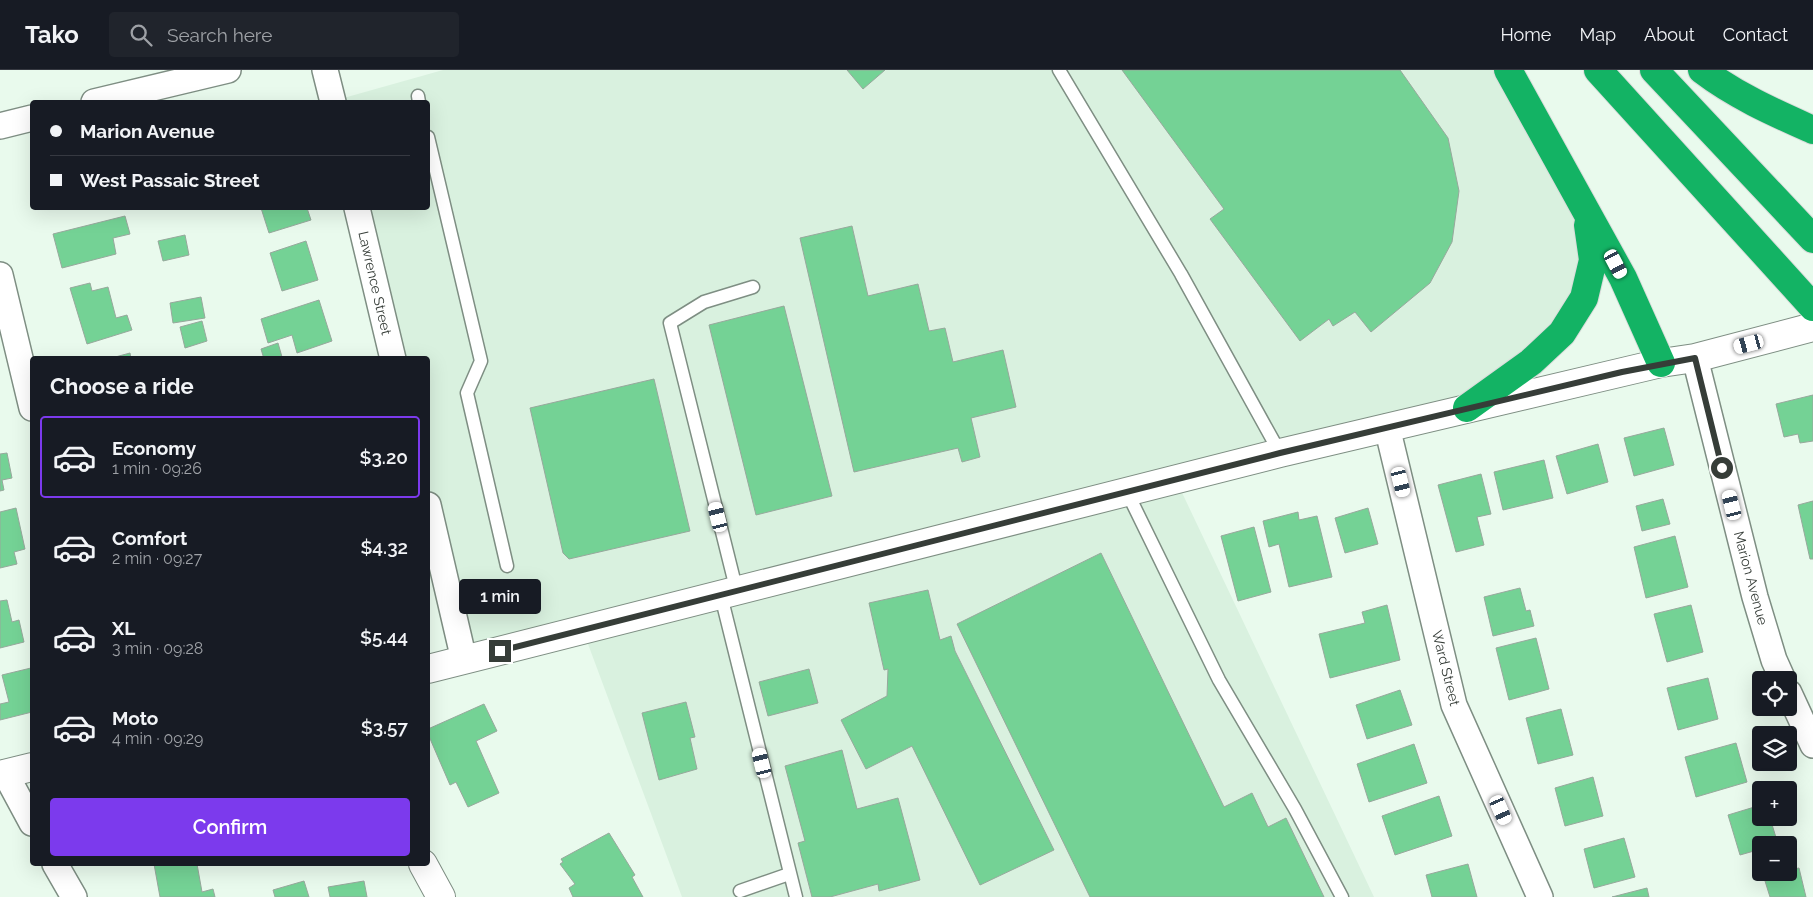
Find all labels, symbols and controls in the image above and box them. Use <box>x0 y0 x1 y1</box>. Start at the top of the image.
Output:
search box <box>109 12 459 57</box>
text: Tako <box>25 20 79 49</box>
icon: search <box>127 21 155 49</box>
text: Search here <box>167 24 272 46</box>
text: Home <box>1500 24 1551 45</box>
text: Map <box>1579 24 1616 45</box>
text: About <box>1644 24 1695 45</box>
text: Contact <box>1723 24 1788 45</box>
text: Marion Avenue <box>80 120 215 142</box>
text: West Passaic Street <box>80 169 260 191</box>
street label: Lawrence Street <box>355 229 395 337</box>
car <box>1602 247 1629 281</box>
car <box>1732 333 1765 355</box>
text: Choose a ride <box>50 373 194 399</box>
icon: car <box>52 435 97 480</box>
text: Economy <box>112 437 196 459</box>
text: $3.20 <box>360 446 408 468</box>
route start <box>1711 457 1733 479</box>
text: 1 min · 09:26 <box>112 459 202 478</box>
car <box>1390 466 1411 498</box>
car <box>1721 489 1742 521</box>
car <box>707 501 728 533</box>
icon: car <box>52 525 97 570</box>
text: Comfort <box>112 527 187 549</box>
street label: Marion Avenue <box>1731 529 1771 627</box>
text: $4.32 <box>360 536 408 558</box>
text: 2 min · 09:27 <box>112 549 202 568</box>
callout: 1 min <box>459 578 541 614</box>
text: 1 min <box>480 587 520 606</box>
icon: car <box>52 615 97 660</box>
text: XL <box>112 617 135 639</box>
text: $5.44 <box>360 626 408 648</box>
street label: Ward Street <box>1429 629 1463 708</box>
text: 3 min · 09:28 <box>112 639 203 658</box>
route end <box>489 640 511 662</box>
map controls <box>1752 671 1797 881</box>
button: locate <box>1752 671 1797 716</box>
icon: car <box>52 705 97 750</box>
text: Moto <box>112 707 158 729</box>
text: $3.57 <box>361 716 408 738</box>
button: layers <box>1752 726 1797 771</box>
text: 4 min · 09:29 <box>112 729 203 748</box>
car <box>751 747 772 779</box>
button: + <box>1752 781 1797 826</box>
car <box>1488 793 1513 827</box>
button: Confirm <box>50 798 410 856</box>
button: − <box>1752 836 1797 881</box>

